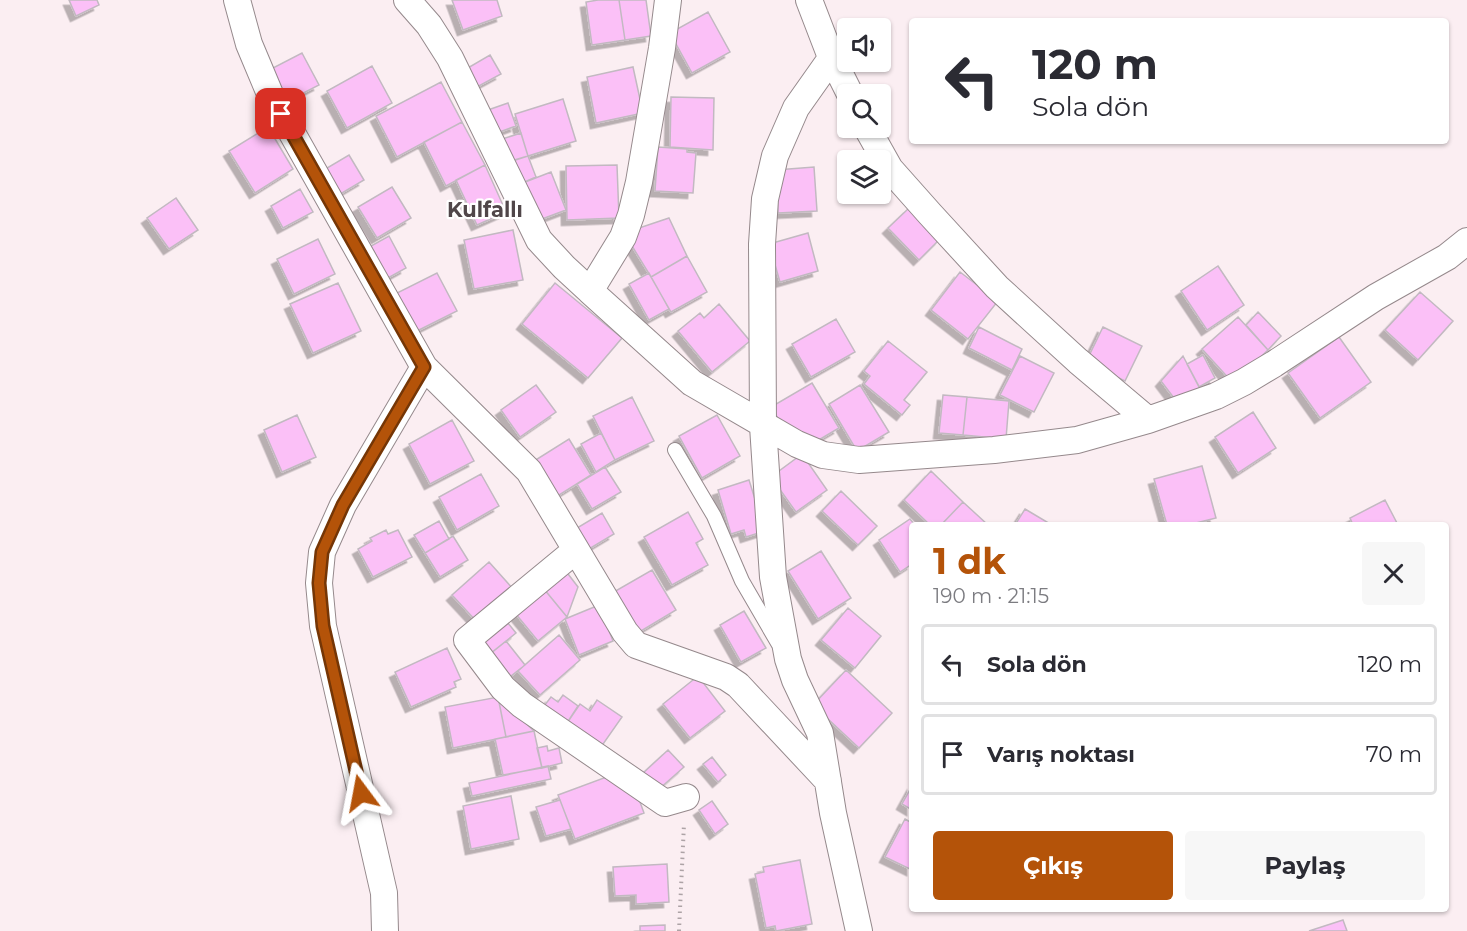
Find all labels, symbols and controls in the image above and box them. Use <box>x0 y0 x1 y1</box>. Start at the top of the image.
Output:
map controls <box>837 18 891 204</box>
button: sound <box>837 18 891 72</box>
text: 120 m <box>1032 38 1158 90</box>
icon: left <box>933 42 1011 120</box>
button: search <box>837 84 891 138</box>
pin <box>255 88 306 139</box>
text: Sola dön <box>1032 90 1149 123</box>
icon: arrive <box>264 97 297 130</box>
button: layers <box>837 150 891 204</box>
district label: Kulfallı <box>447 197 523 222</box>
text: 1 dk <box>933 539 1006 583</box>
button: close <box>1362 542 1425 605</box>
text: 190 m · 21:15 <box>933 584 1049 608</box>
icon: left <box>936 648 969 681</box>
text: Sola dön <box>987 651 1087 678</box>
text: 120 m <box>1358 651 1422 678</box>
icon: arrive <box>936 738 969 771</box>
text: Varış noktası <box>987 741 1135 768</box>
text: 70 m <box>1366 741 1422 768</box>
position arrow <box>329 761 393 825</box>
button: Çıkış <box>933 831 1173 900</box>
button: Paylaş <box>1185 831 1425 900</box>

